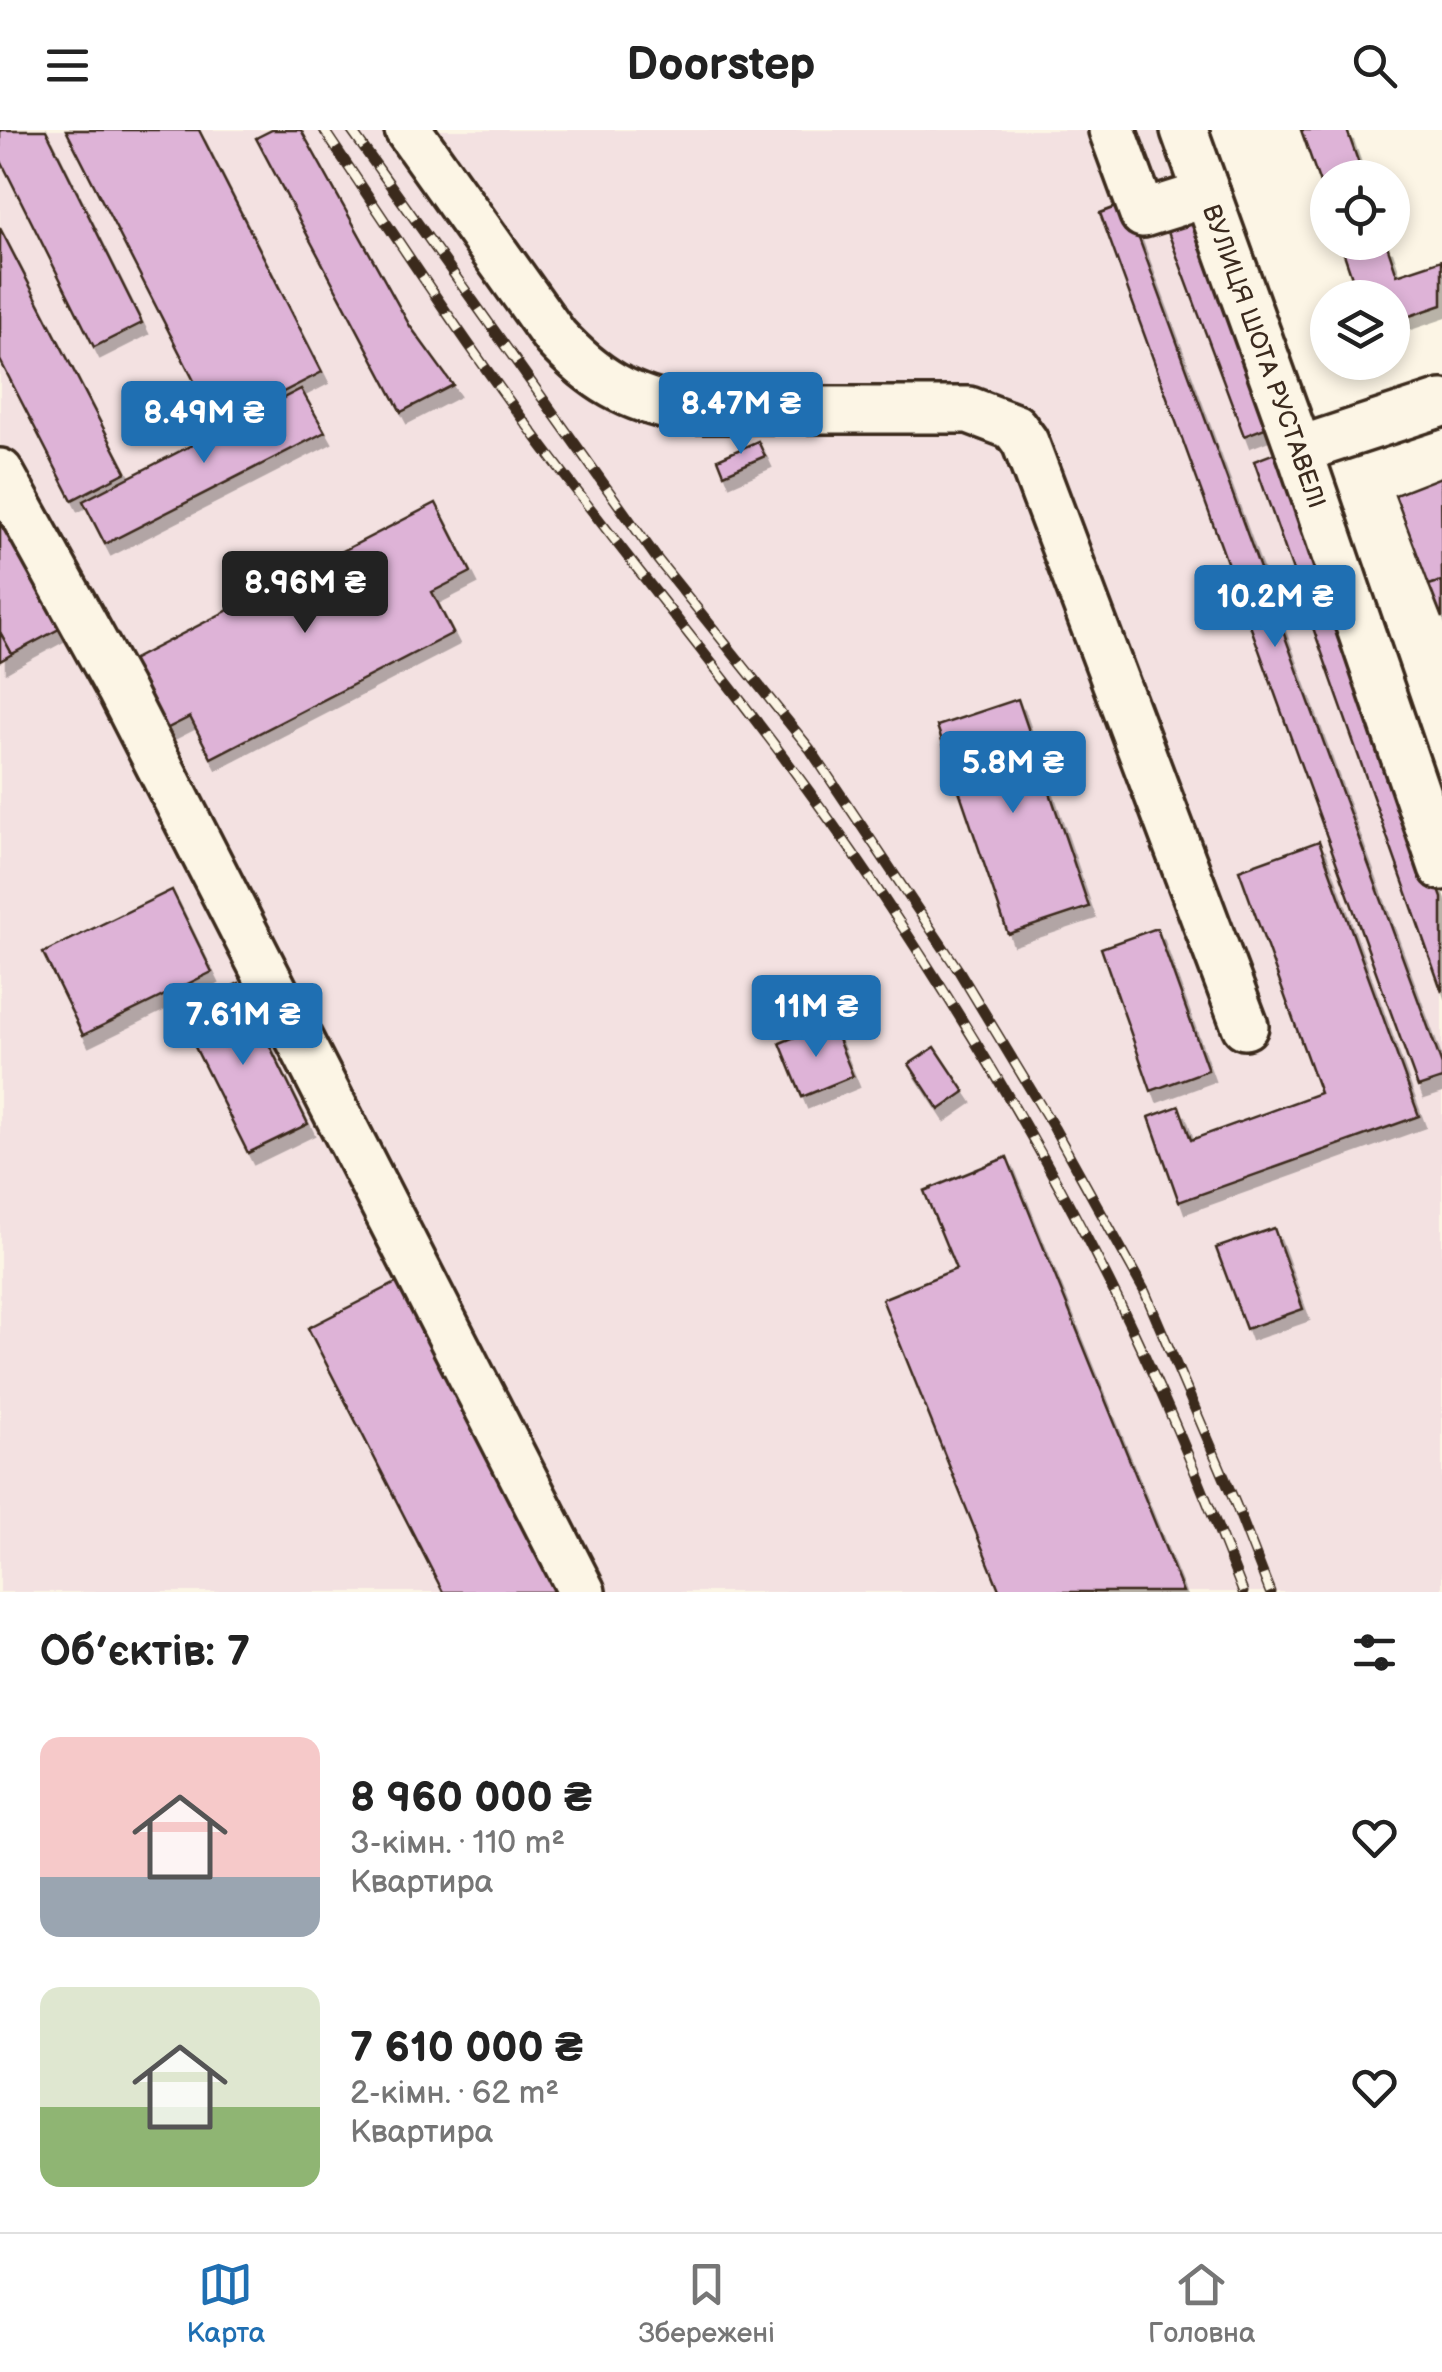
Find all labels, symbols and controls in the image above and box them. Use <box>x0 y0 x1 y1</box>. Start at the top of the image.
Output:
icon: menu <box>40 38 95 93</box>
text: Doorstep <box>627 38 815 93</box>
icon: search <box>1347 38 1402 93</box>
map controls <box>1310 160 1410 380</box>
button: locate <box>1310 160 1410 260</box>
street label: ВУЛИЦЯ ШОТА РУСТАВЕЛІ <box>1195 200 1332 512</box>
button: layers <box>1310 280 1410 380</box>
pin: 8.47M ₴ <box>649 372 833 457</box>
pin: 8.49M ₴ <box>112 381 296 466</box>
text: 8.47M ₴ <box>681 385 801 424</box>
text: 8.49M ₴ <box>143 394 265 433</box>
pin: 8.96M ₴ <box>213 551 397 636</box>
text: 8.96M ₴ <box>244 564 366 603</box>
pin: 10.2M ₴ <box>1183 565 1367 650</box>
text: 10.2M ₴ <box>1216 578 1334 617</box>
pin: 5.8M ₴ <box>932 731 1094 816</box>
text: 5.8M ₴ <box>962 744 1064 783</box>
pin: 11M ₴ <box>746 975 886 1060</box>
pin: 7.61M ₴ <box>151 983 335 1068</box>
text: 11M ₴ <box>774 988 858 1027</box>
text: 7.61M ₴ <box>185 996 301 1035</box>
icon: filters <box>1347 1625 1402 1680</box>
text: Об’єктів: 7 <box>40 1627 250 1678</box>
text: 8 960 000 ₴ <box>350 1773 592 1824</box>
icon: home <box>120 1777 240 1897</box>
icon: heart <box>1347 1810 1402 1865</box>
text: 3-кімн. · 110 m² <box>350 1824 565 1863</box>
text: Квартира <box>350 1863 493 1902</box>
text: 7 610 000 ₴ <box>350 2023 583 2074</box>
icon: home <box>120 2027 240 2147</box>
icon: heart <box>1347 2060 1402 2115</box>
text: 2-кімн. · 62 m² <box>350 2074 559 2113</box>
text: Квартира <box>350 2113 493 2152</box>
tab: Карта <box>187 2257 265 2350</box>
tab: Збережені <box>638 2257 775 2350</box>
tab: Головна <box>1148 2257 1255 2350</box>

